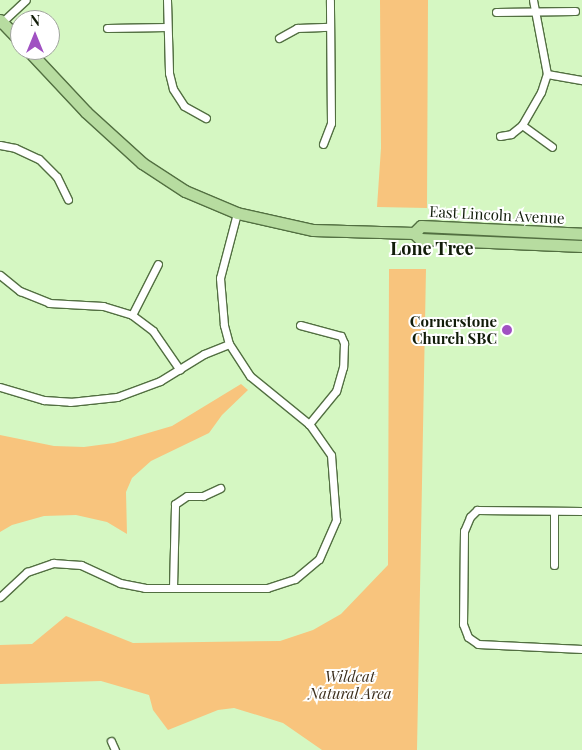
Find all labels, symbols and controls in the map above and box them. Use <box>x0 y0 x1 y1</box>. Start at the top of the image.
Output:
north arrow <box>10 10 60 60</box>
text: N <box>30 11 40 30</box>
street label: East Lincoln Avenue <box>428 202 566 228</box>
district label: Lone Tree <box>390 237 474 259</box>
place label: Cornerstone Church SBC <box>410 312 497 347</box>
marker: Cornerstone Church SBC <box>501 324 513 336</box>
park label: Wildcat Natural Area <box>308 667 392 702</box>

